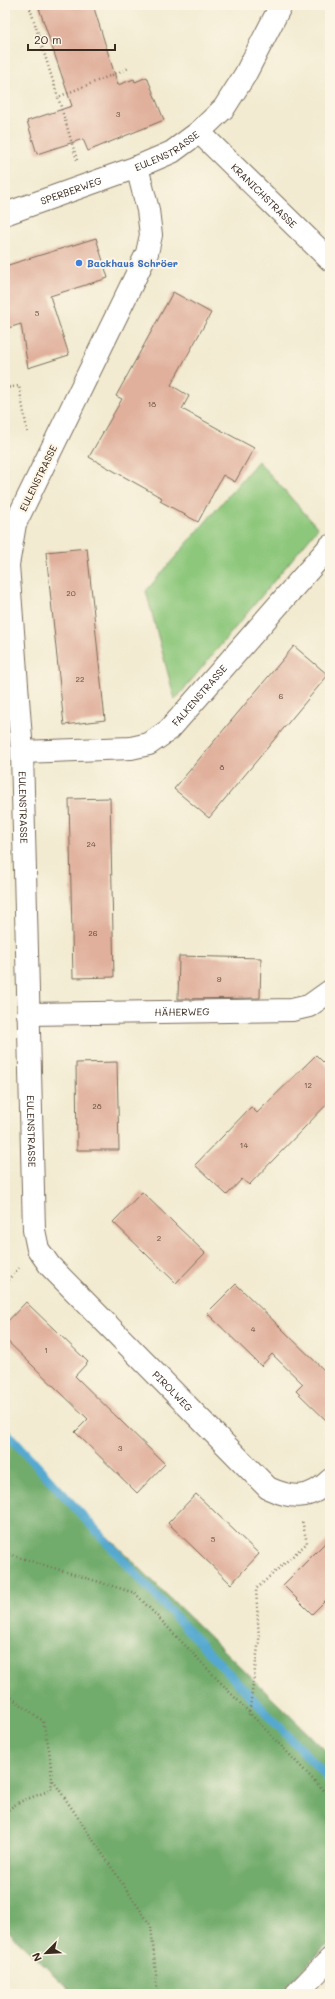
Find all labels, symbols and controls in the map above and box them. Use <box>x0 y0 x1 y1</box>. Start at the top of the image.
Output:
scale bar <box>28 26 115 52</box>
text: 20 m <box>34 31 62 47</box>
house number: 3 <box>116 109 121 119</box>
street label: EULENSTRASSE <box>132 127 202 174</box>
street label: KRANICHSTRASSE <box>228 160 300 231</box>
street label: SPERBERWEG <box>38 173 104 208</box>
place label: Backhaus Schröer <box>87 256 178 270</box>
marker: Backhaus Schröer <box>74 258 84 268</box>
house number: 5 <box>35 308 40 318</box>
house number: 18 <box>148 399 156 409</box>
street label: EULENSTRASSE <box>16 442 60 514</box>
house number: 20 <box>66 588 76 598</box>
street label: FALKENSTRASSE <box>169 661 230 729</box>
house number: 22 <box>76 674 84 684</box>
house number: 6 <box>279 691 284 701</box>
house number: 8 <box>220 762 225 772</box>
street label: EULENSTRASSE <box>15 771 31 844</box>
house number: 24 <box>86 839 96 849</box>
house number: 26 <box>88 928 98 938</box>
house number: 9 <box>217 974 222 984</box>
street label: HÄHERWEG <box>154 1004 210 1019</box>
house number: 12 <box>304 1080 312 1090</box>
street label: EULENSTRASSE <box>24 1095 39 1168</box>
house number: 28 <box>92 1101 102 1111</box>
house number: 14 <box>240 1140 248 1150</box>
house number: 2 <box>157 1233 161 1243</box>
house number: 4 <box>251 1324 256 1334</box>
house number: 1 <box>44 1345 48 1355</box>
street label: PIROLWEG <box>149 1367 196 1415</box>
house number: 3 <box>118 1443 123 1453</box>
house number: 5 <box>211 1534 216 1544</box>
north arrow <box>26 1933 66 1973</box>
text: N <box>28 1950 45 1964</box>

